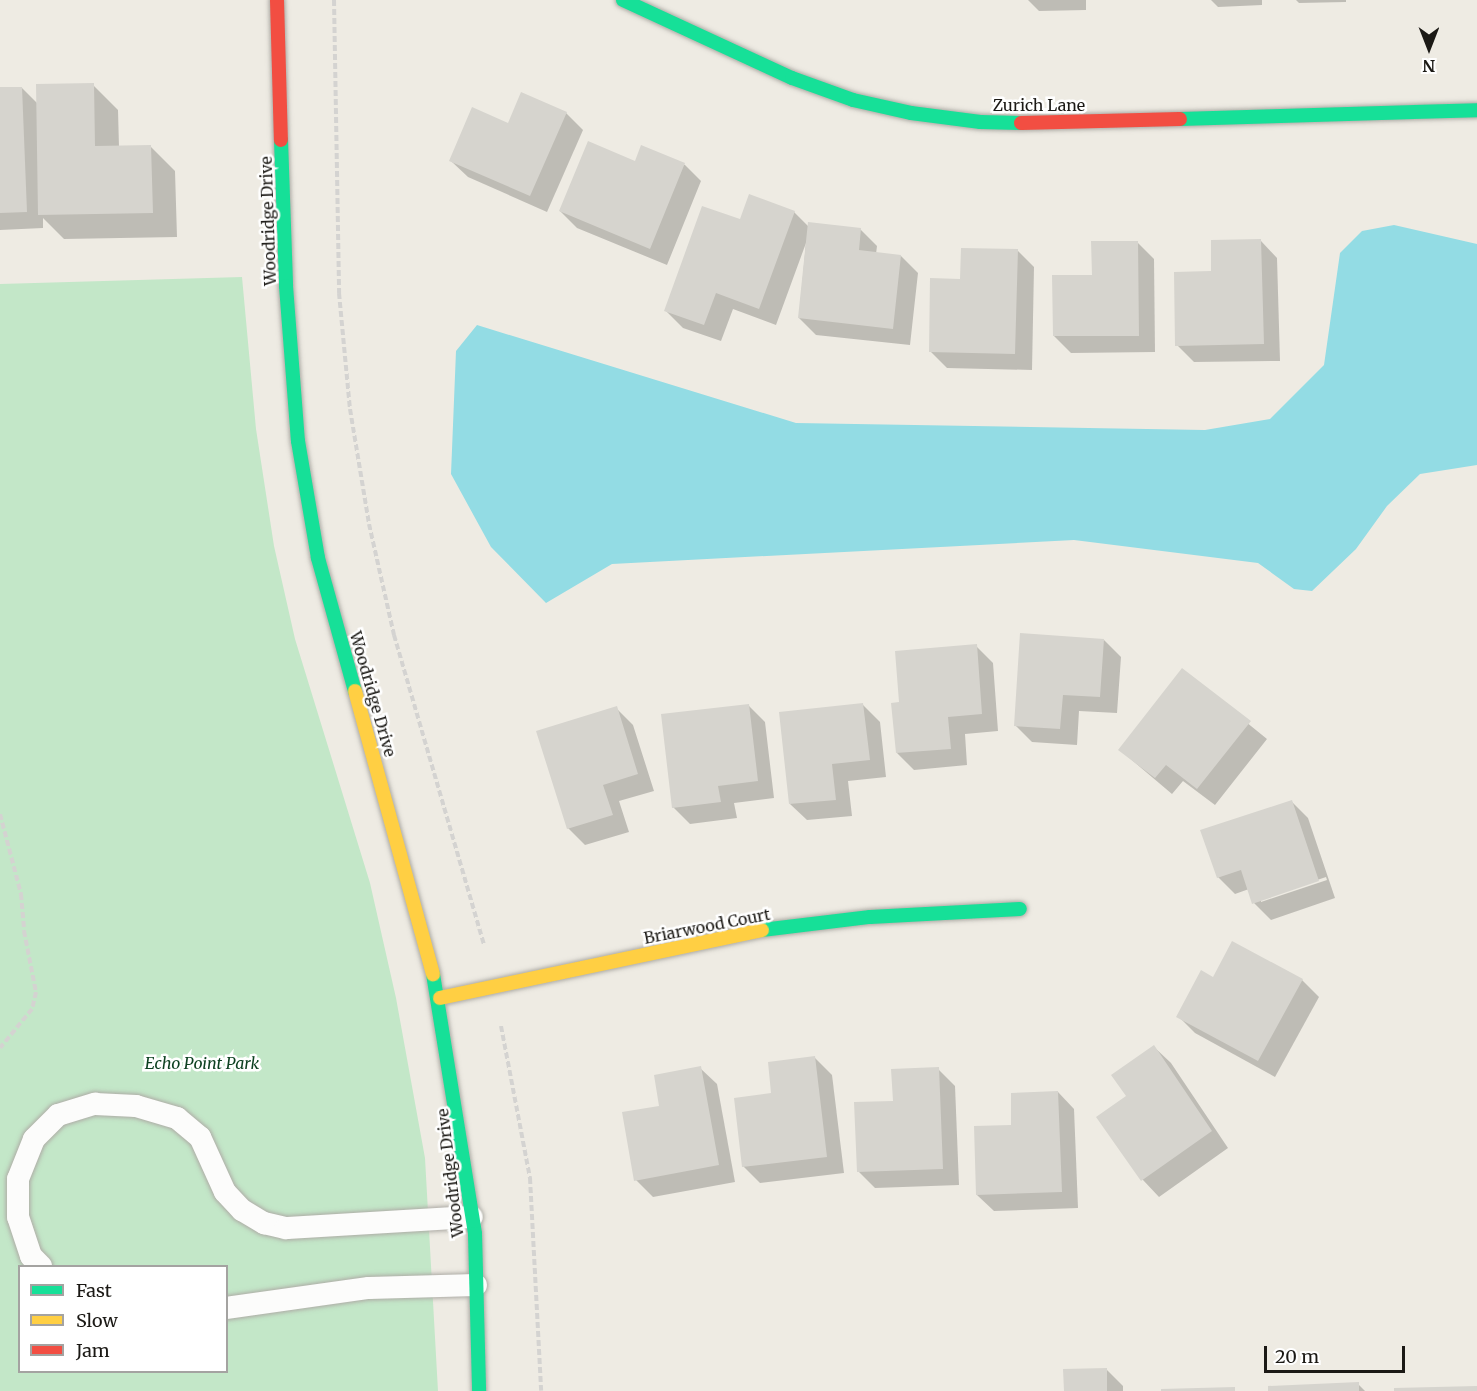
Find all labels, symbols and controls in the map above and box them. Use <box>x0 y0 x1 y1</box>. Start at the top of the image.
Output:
north arrow <box>1399 18 1459 78</box>
text: N <box>1423 56 1435 76</box>
street label: Zurich Lane <box>993 95 1085 115</box>
street label: Woodridge Drive <box>256 156 280 286</box>
street label: Woodridge Drive <box>346 629 400 759</box>
street label: Briarwood Court <box>642 904 772 948</box>
park label: Echo Point Park <box>145 1053 259 1073</box>
street label: Woodridge Drive <box>433 1108 467 1238</box>
legend <box>18 1265 228 1373</box>
text: Fast <box>76 1279 112 1302</box>
text: Slow <box>76 1309 118 1332</box>
scale bar <box>1267 1334 1408 1372</box>
text: Jam <box>76 1339 110 1362</box>
text: 20 m <box>1275 1345 1319 1368</box>

